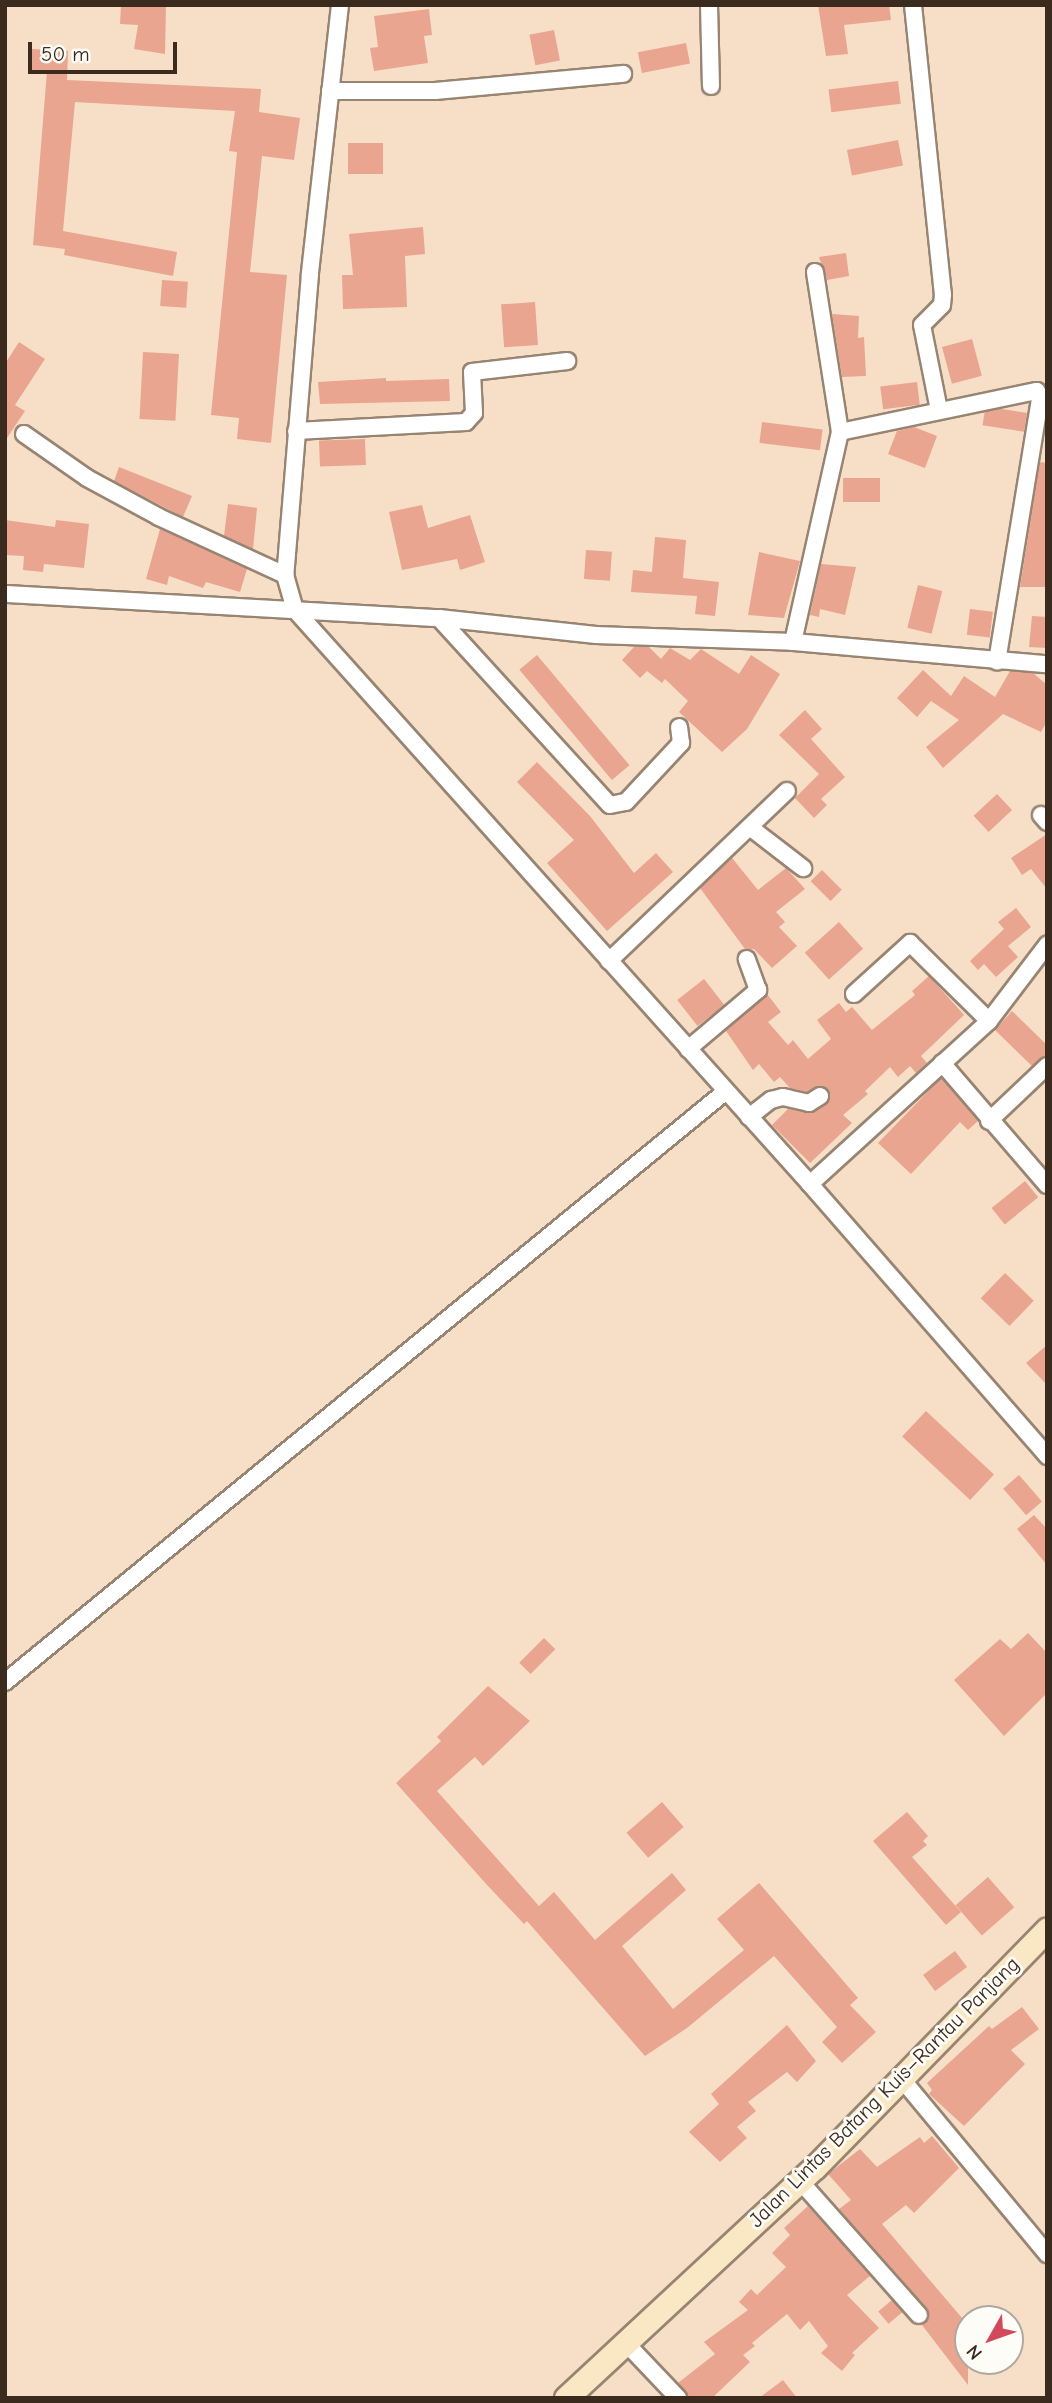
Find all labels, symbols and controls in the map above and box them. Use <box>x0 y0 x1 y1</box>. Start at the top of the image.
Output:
scale bar <box>32 28 180 72</box>
text: 50 m <box>41 42 90 66</box>
street label: Jalan Lintas Batang Kuis–Rantau Panjang <box>743 1951 1025 2233</box>
north arrow <box>954 2305 1024 2375</box>
text: N <box>962 2340 987 2364</box>

